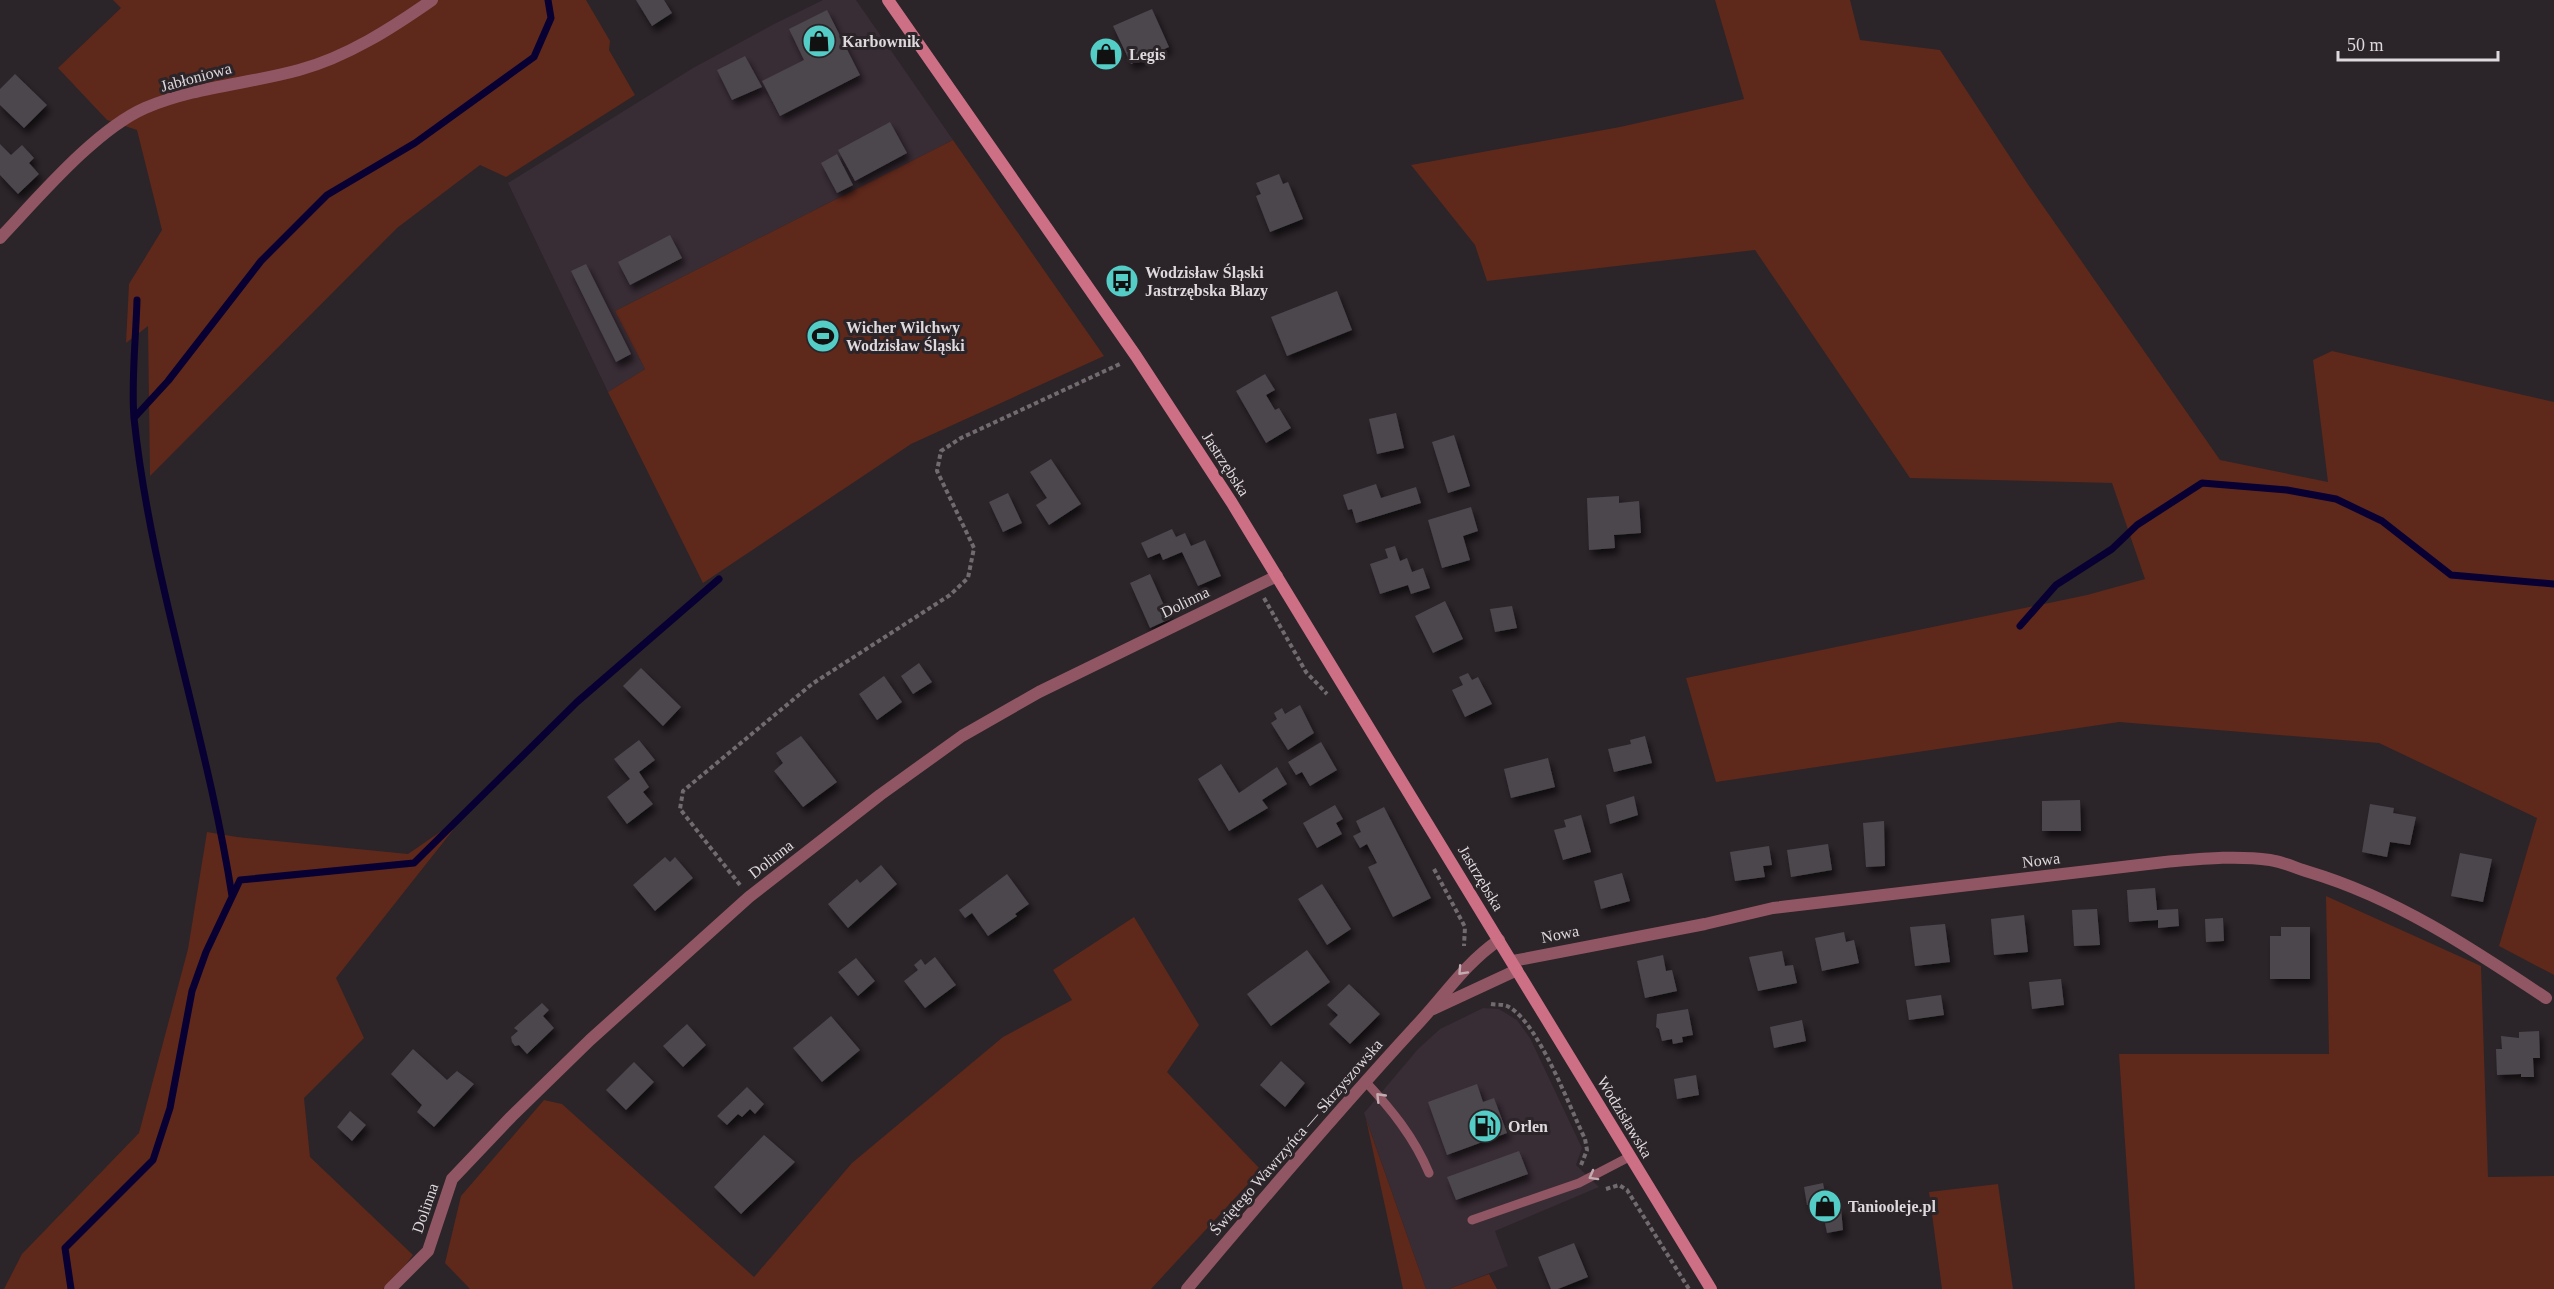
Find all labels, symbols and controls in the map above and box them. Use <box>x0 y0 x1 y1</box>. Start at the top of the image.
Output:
shop icon: Karbownik <box>801 23 837 59</box>
scale bar <box>2338 24 2498 62</box>
place label: Karbownik <box>842 33 920 50</box>
text: 50 m <box>2347 35 2384 55</box>
shop icon: Legis <box>1088 36 1124 72</box>
place label: Legis <box>1129 46 1165 64</box>
street label: Jabłoniowa <box>159 59 233 95</box>
bus stop icon: Wodzisław Śląski Jastrzębska Blazy <box>1104 263 1140 299</box>
place label: Wodzisław Śląski Jastrzębska Blazy <box>1145 263 1268 300</box>
sports icon: Wicher Wilchwy Wodzisław Śląski <box>805 318 841 354</box>
place label: Wicher Wilchwy Wodzisław Śląski <box>846 319 965 355</box>
street label: Jastrzębska <box>1198 429 1253 500</box>
street label: Dolinna <box>1158 583 1212 621</box>
street label: Dolinna <box>745 836 797 882</box>
street label: Jastrzębska <box>1454 842 1507 914</box>
street label: Nowa <box>2021 849 2061 871</box>
street label: Nowa <box>1540 922 1580 946</box>
one-way arrow <box>1458 965 1469 975</box>
street label: Świętego Wawrzyńca — Skrzyszowska <box>1206 1035 1386 1239</box>
street label: Wodzisławska <box>1594 1073 1656 1161</box>
one-way arrow <box>1376 1093 1387 1103</box>
fuel station icon: Orlen <box>1467 1108 1503 1144</box>
place label: Orlen <box>1508 1118 1548 1135</box>
one-way arrow <box>1589 1168 1599 1180</box>
street label: Dolinna <box>409 1181 441 1235</box>
shop icon: Taniooleje.pl <box>1807 1188 1843 1224</box>
place label: Taniooleje.pl <box>1848 1198 1936 1216</box>

